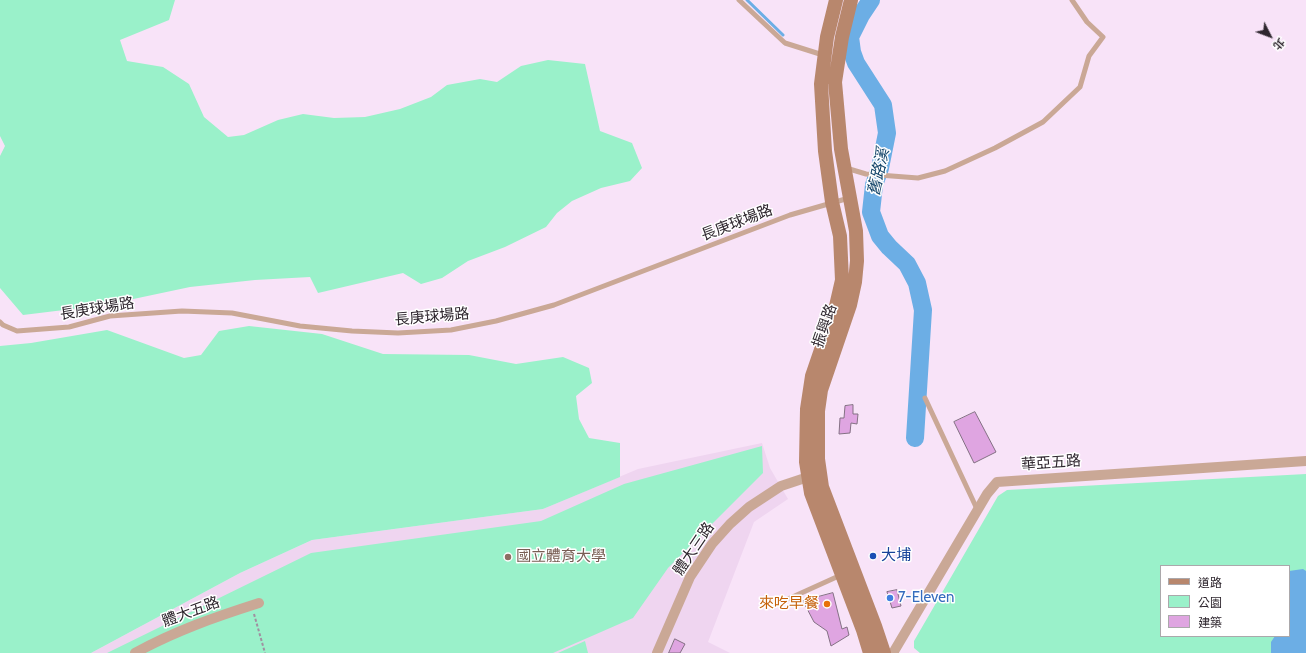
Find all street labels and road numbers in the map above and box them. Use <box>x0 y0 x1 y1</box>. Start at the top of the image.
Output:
street label: 長庚球場路 <box>699 201 775 245</box>
street label: 長庚球場路 <box>59 294 135 324</box>
street label: 振興路 <box>809 302 841 350</box>
street label: 長庚球場路 <box>394 305 470 329</box>
street label: 華亞五路 <box>1020 452 1082 474</box>
street label: 體大三路 <box>670 519 718 579</box>
street label: 體大五路 <box>160 593 222 631</box>

